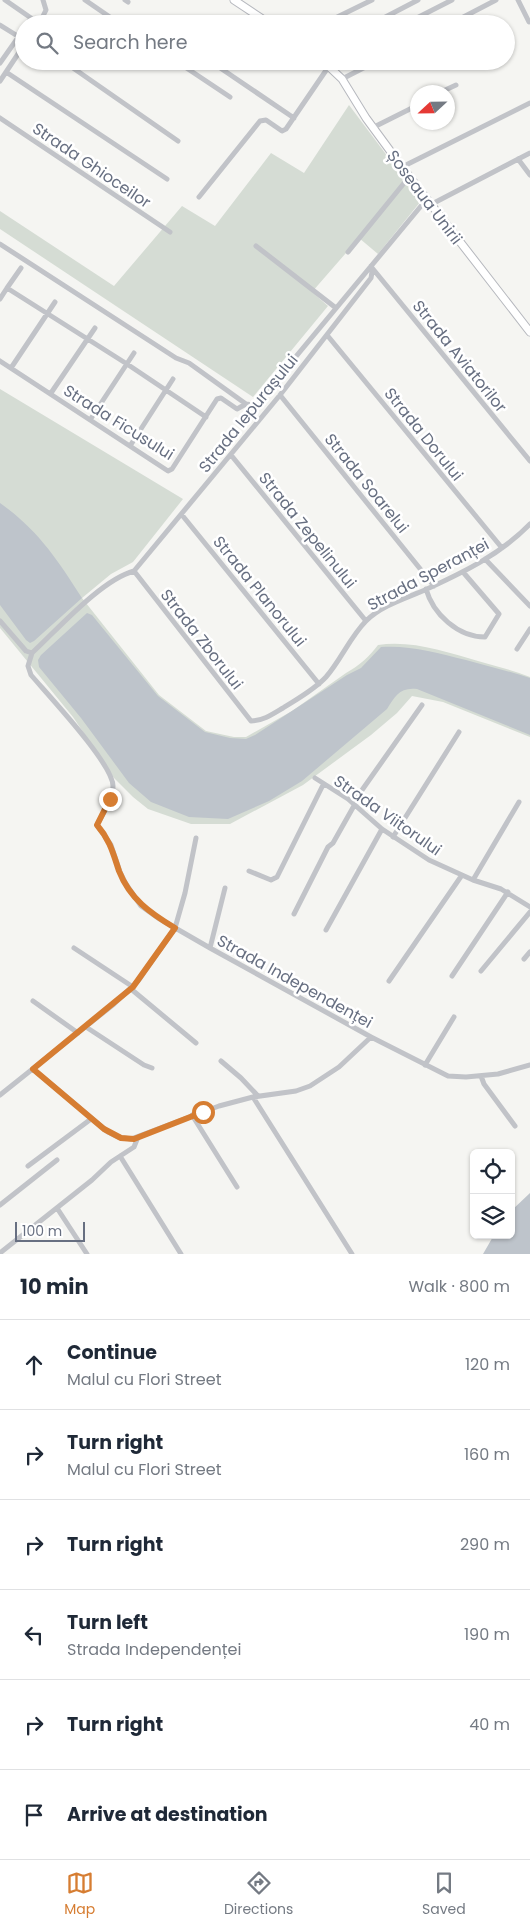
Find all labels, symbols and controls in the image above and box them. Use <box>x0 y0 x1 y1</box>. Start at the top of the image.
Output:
search box <box>15 15 515 70</box>
icon: search <box>33 29 61 57</box>
text: Search here <box>73 29 187 56</box>
north arrow <box>410 85 455 130</box>
street label: Strada Ghioceilor <box>28 117 156 214</box>
street label: Șoseaua Unirii <box>381 145 468 249</box>
street label: Strada Aviatorilor <box>407 295 512 417</box>
street label: Strada Iepurașului <box>193 349 303 477</box>
street label: Strada Ficusului <box>59 379 178 466</box>
street label: Strada Dorului <box>379 383 468 486</box>
street label: Strada Soarelui <box>319 429 414 538</box>
street label: Strada Zepelinului <box>253 467 362 593</box>
street label: Strada Planorului <box>208 531 312 652</box>
street label: Strada Speranței <box>363 533 493 616</box>
street label: Strada Zborului <box>155 584 248 694</box>
street label: Strada Viitorului <box>329 770 446 861</box>
route end <box>99 788 122 811</box>
street label: Strada Independenței <box>213 929 377 1034</box>
route start <box>192 1101 215 1124</box>
map controls <box>470 1149 515 1239</box>
button: locate <box>470 1149 515 1194</box>
button: layers <box>470 1194 515 1239</box>
scale bar <box>15 1219 85 1242</box>
text: 100 m <box>22 1221 62 1241</box>
text: 10 min <box>20 1272 89 1301</box>
text: Walk · 800 m <box>409 1275 510 1298</box>
text: Continue <box>67 1339 157 1366</box>
icon: ahead <box>20 1351 48 1379</box>
text: 120 m <box>465 1353 510 1376</box>
text: Malul cu Flori Street <box>67 1368 221 1391</box>
text: Turn right <box>67 1429 163 1456</box>
icon: right <box>20 1441 48 1469</box>
text: 160 m <box>464 1443 510 1466</box>
text: Malul cu Flori Street <box>67 1458 221 1481</box>
icon: right <box>20 1531 48 1559</box>
text: Turn right <box>67 1531 163 1558</box>
text: 290 m <box>460 1533 510 1556</box>
text: Turn left <box>67 1609 148 1636</box>
icon: left <box>20 1621 48 1649</box>
text: 190 m <box>464 1623 510 1646</box>
text: Strada Independenței <box>67 1638 241 1661</box>
icon: right <box>20 1711 48 1739</box>
text: Turn right <box>67 1711 163 1738</box>
text: 40 m <box>469 1713 510 1736</box>
icon: arrive <box>20 1801 48 1829</box>
text: Arrive at destination <box>67 1801 268 1828</box>
tab: Map <box>64 1869 95 1920</box>
tab: Directions <box>224 1869 293 1920</box>
tab: Saved <box>422 1869 466 1920</box>

